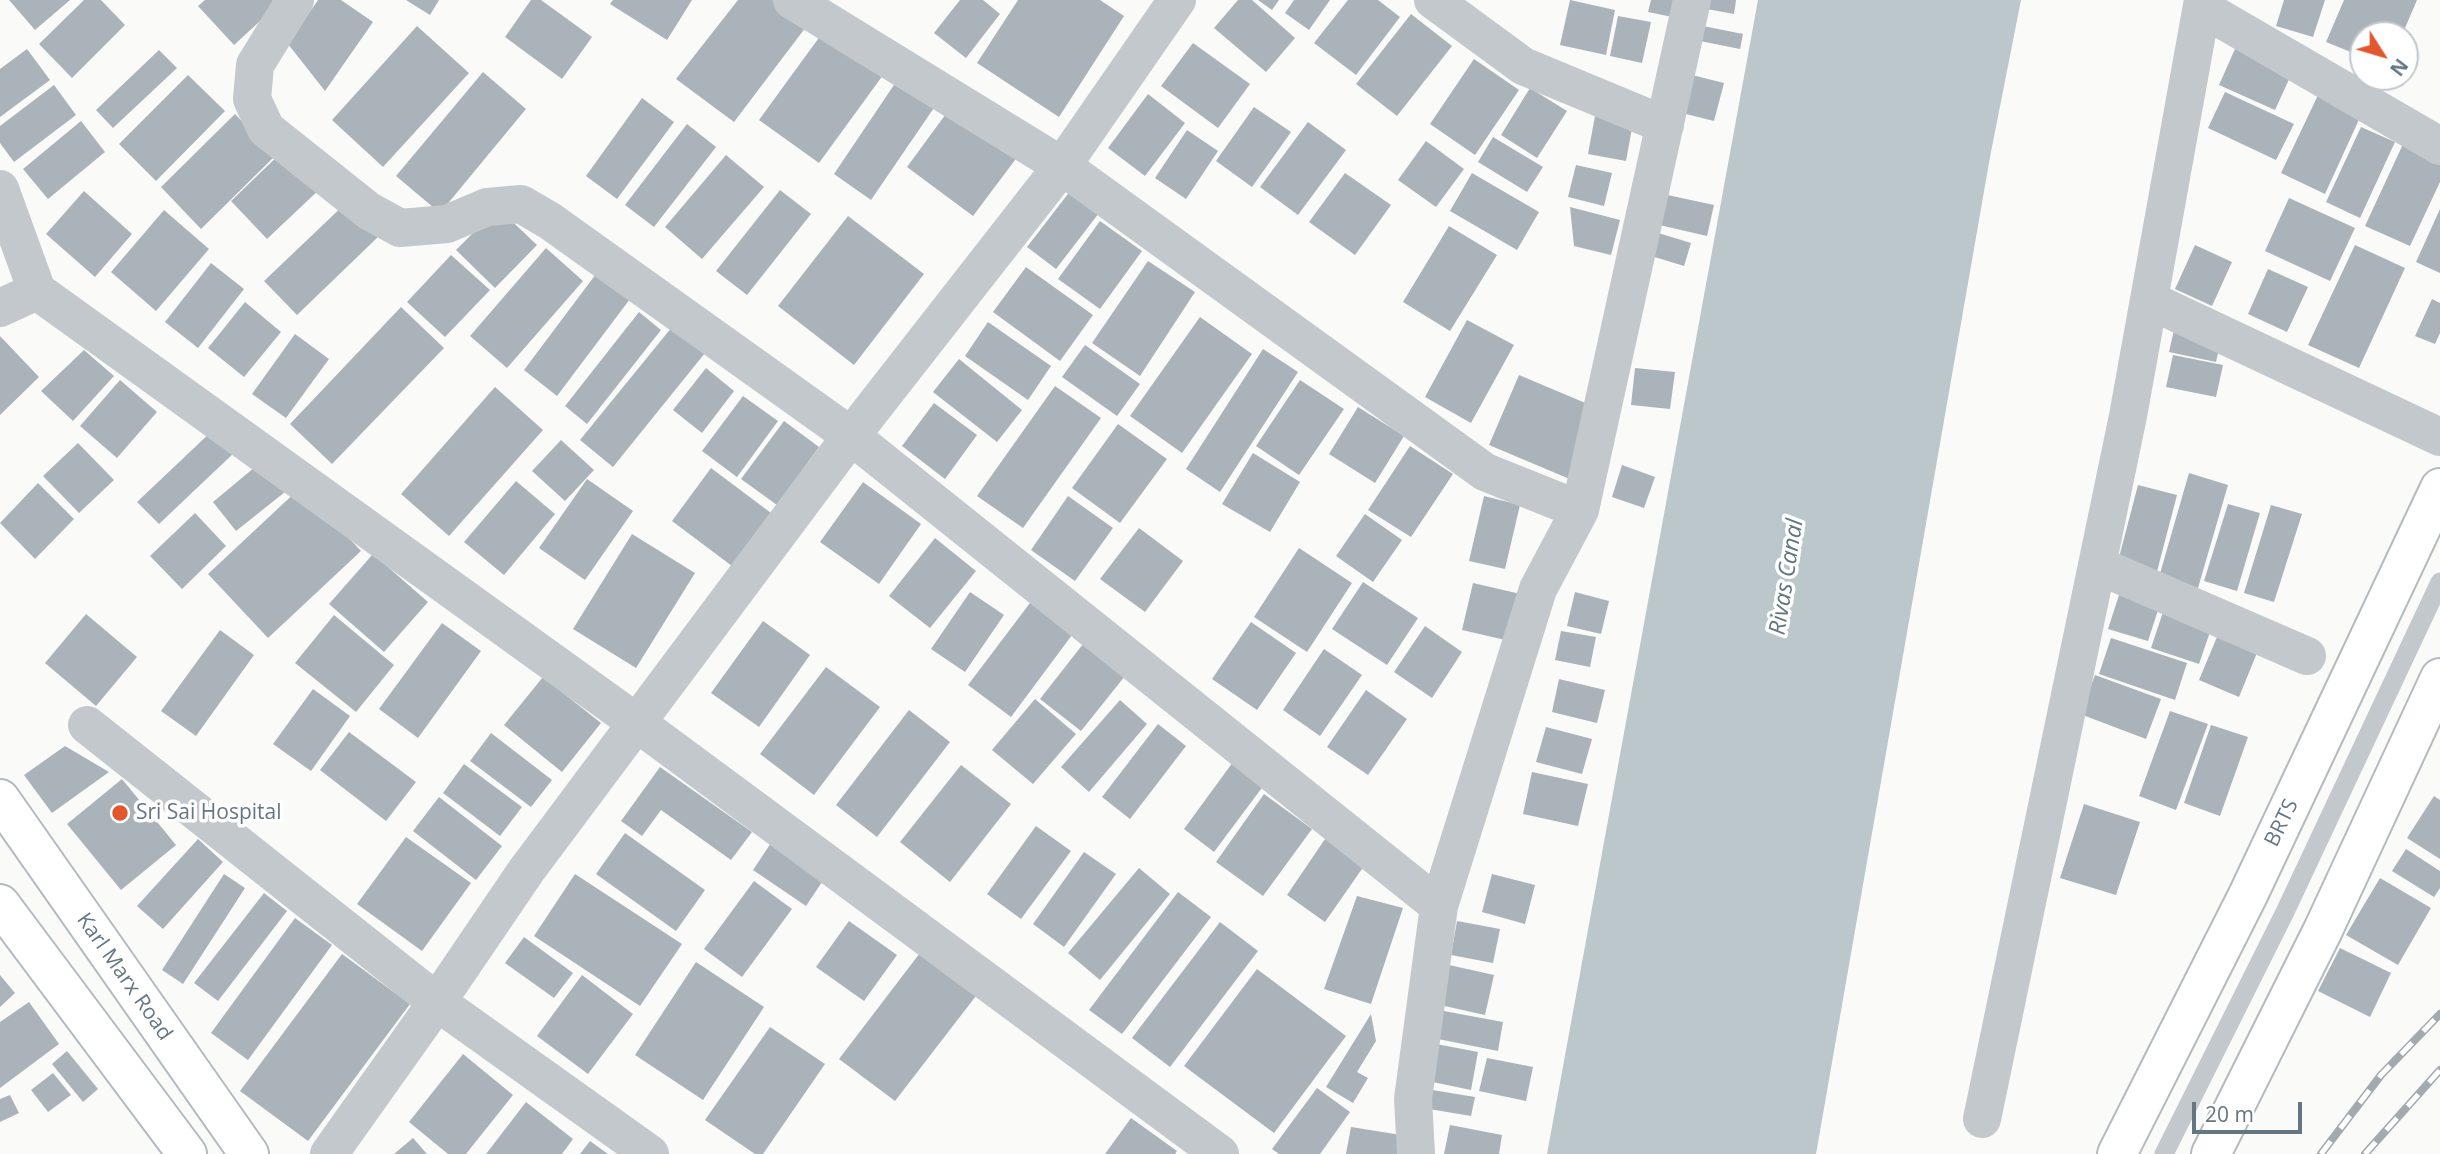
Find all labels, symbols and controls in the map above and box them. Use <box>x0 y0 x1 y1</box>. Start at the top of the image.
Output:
north arrow <box>2349 21 2419 91</box>
text: N <box>2384 53 2414 81</box>
water label: Rivas Canal <box>1764 517 1810 637</box>
street label: BRTS <box>2260 795 2304 851</box>
place label: Sri Sai Hospital <box>136 800 282 826</box>
marker: Sri Sai Hospital <box>110 803 130 823</box>
street label: Karl Marx Road <box>71 909 177 1045</box>
scale bar <box>2195 1088 2305 1132</box>
text: 20 m <box>2205 1100 2254 1128</box>

